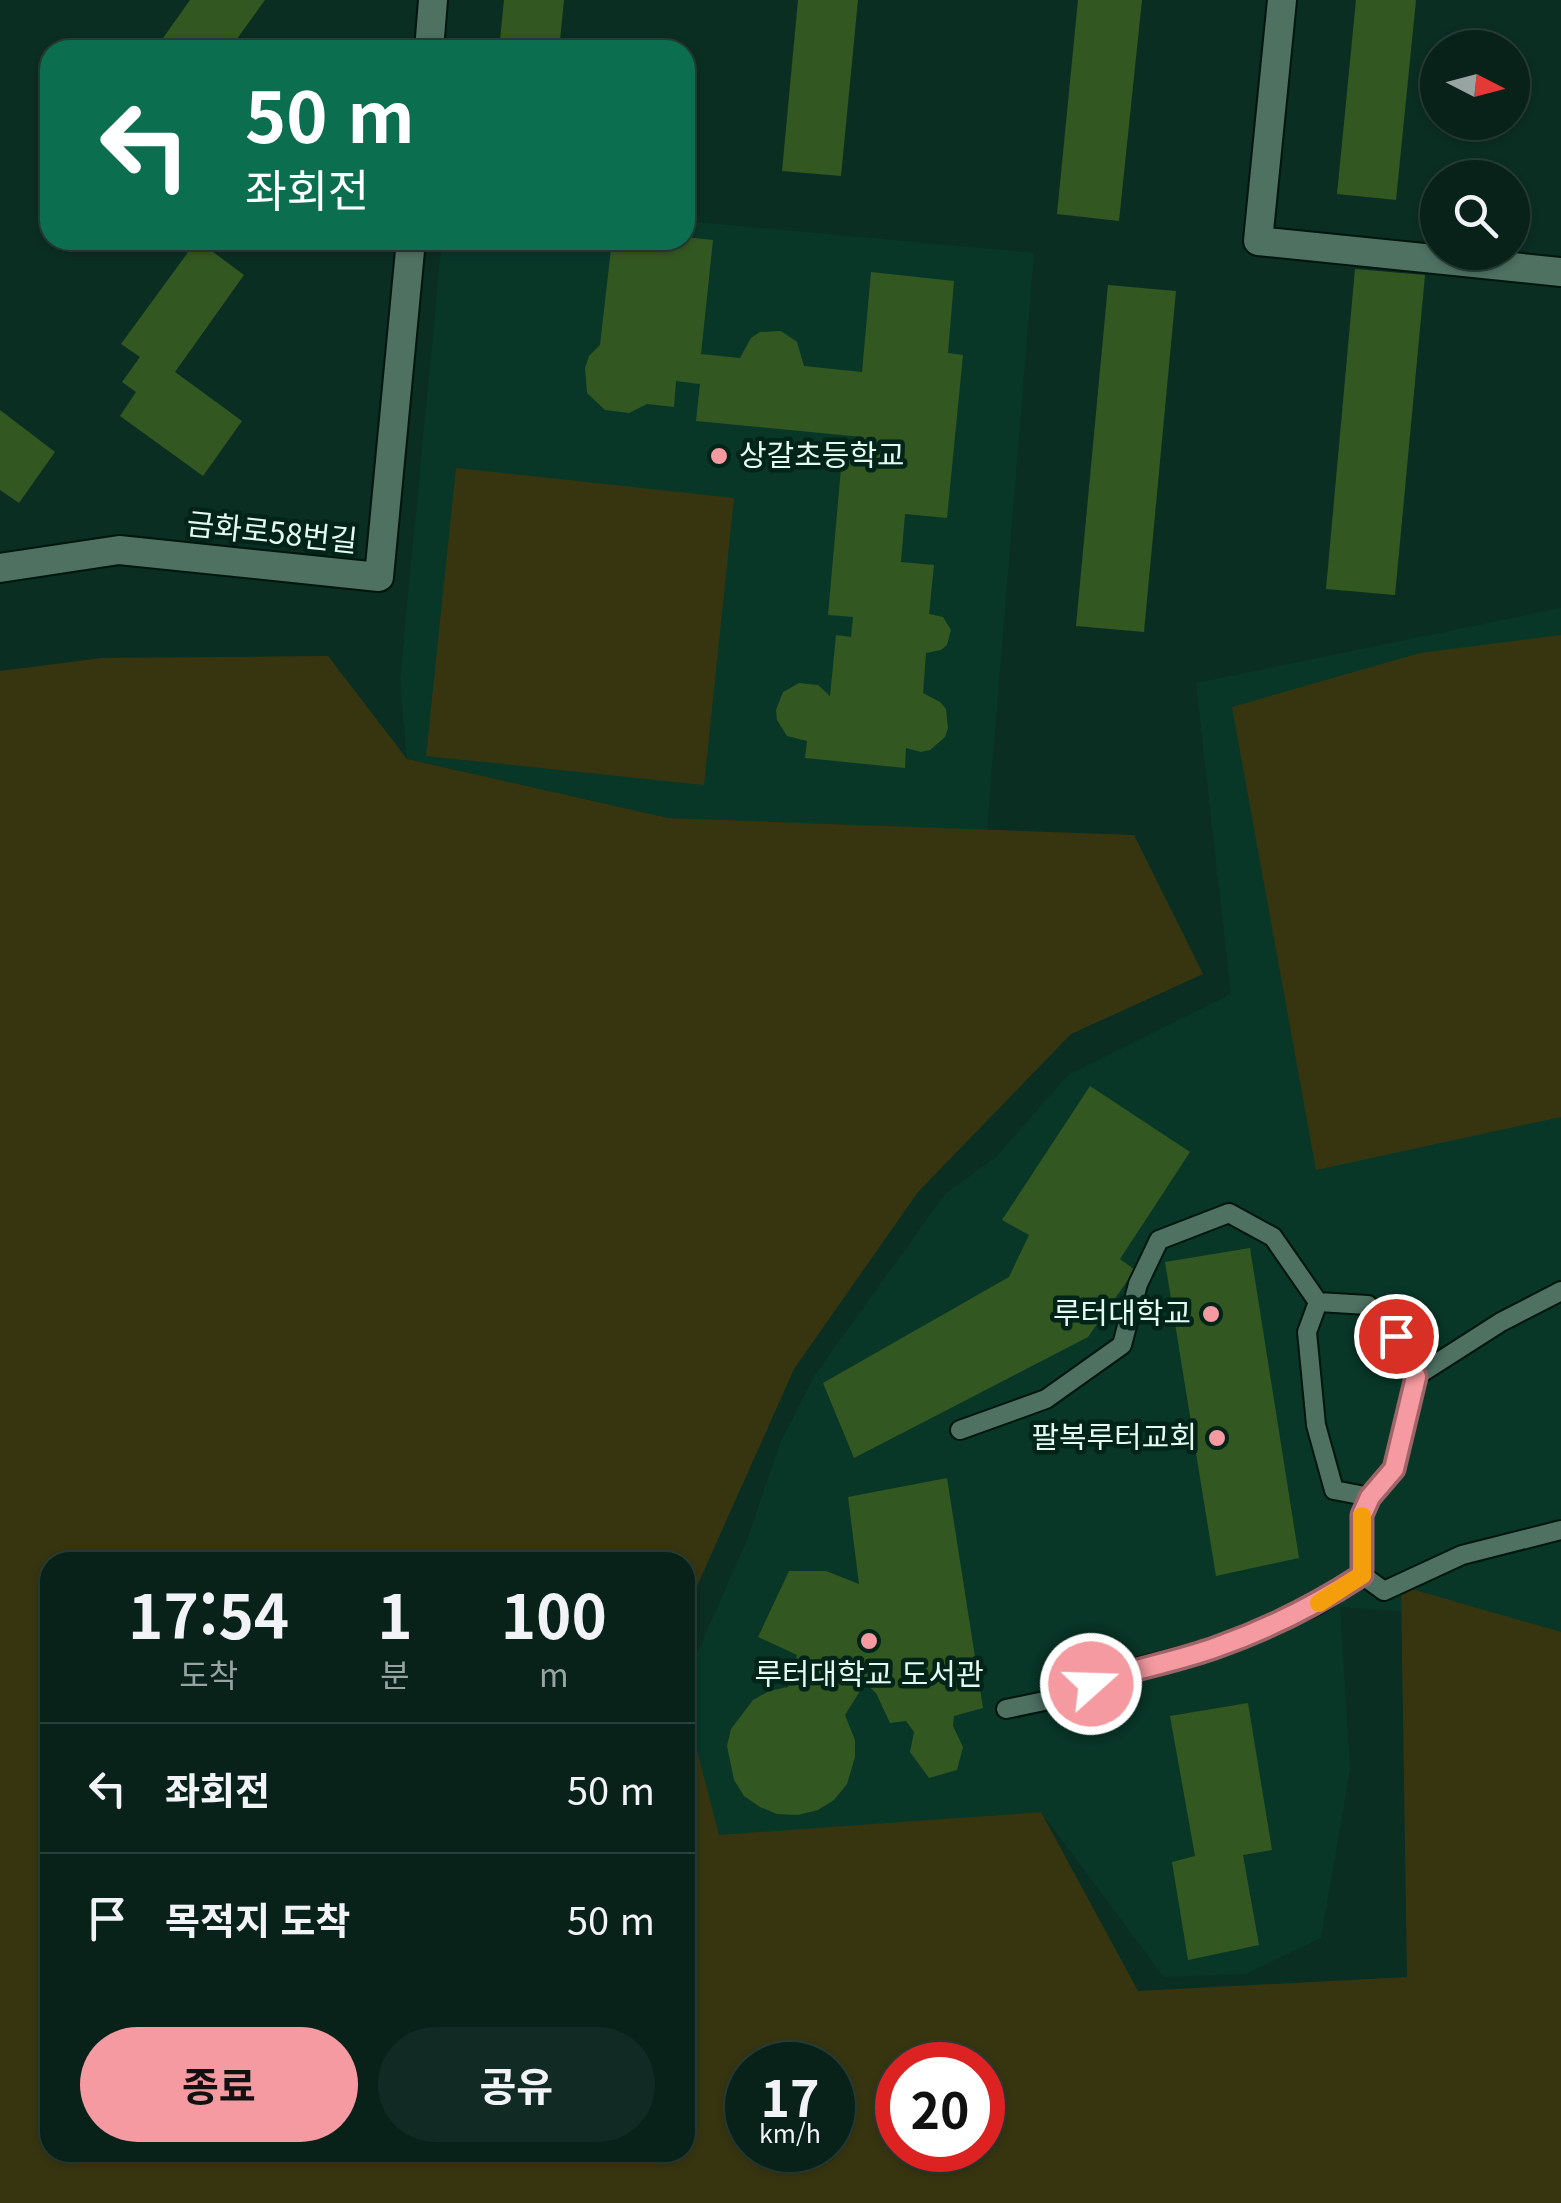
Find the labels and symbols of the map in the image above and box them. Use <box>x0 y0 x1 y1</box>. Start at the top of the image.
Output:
north arrow <box>1420 30 1530 140</box>
place label: 상갈초등학교 <box>739 431 905 475</box>
marker: 상갈초등학교 <box>708 445 730 467</box>
street label: 금화로58번길 <box>185 499 360 561</box>
place label: 루터대학교 <box>1053 1289 1191 1333</box>
pin <box>1354 1294 1439 1379</box>
marker: 루터대학교 <box>1200 1303 1222 1325</box>
place label: 팔복루터교회 <box>1031 1413 1197 1457</box>
marker: 팔복루터교회 <box>1206 1427 1228 1449</box>
marker: 루터대학교 도서관 <box>858 1630 880 1652</box>
position arrow <box>1039 1632 1143 1736</box>
place label: 루터대학교 도서관 <box>754 1650 984 1694</box>
speed limit sign: 20 <box>875 2042 1005 2172</box>

